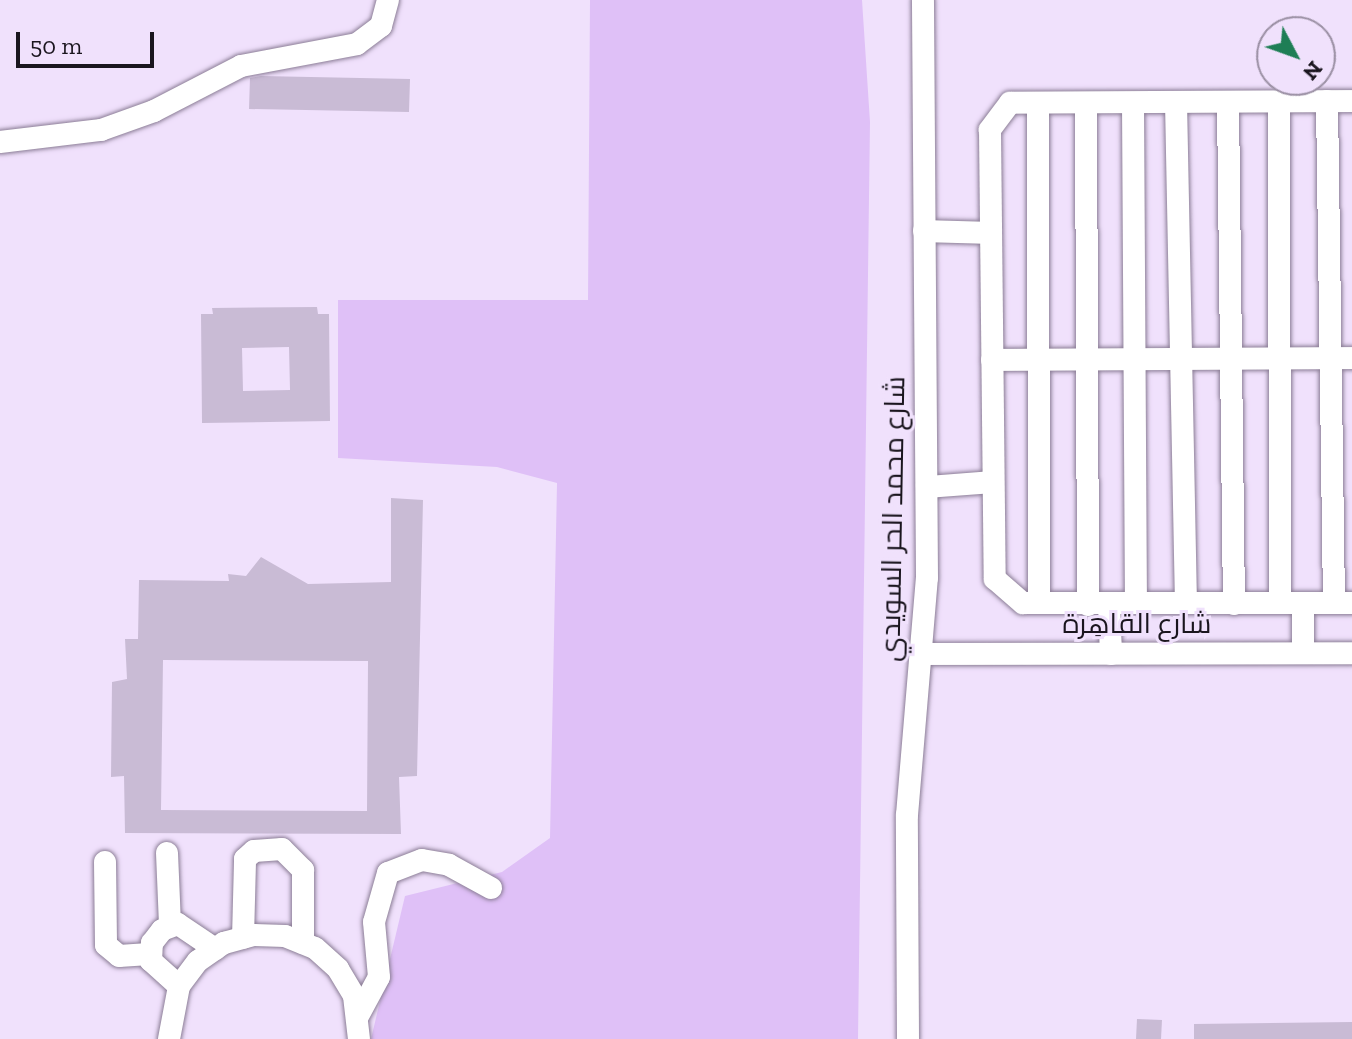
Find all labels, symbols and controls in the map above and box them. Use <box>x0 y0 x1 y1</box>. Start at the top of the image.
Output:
scale bar <box>20 16 158 66</box>
north arrow <box>1256 16 1336 96</box>
text: 50 m <box>30 31 82 60</box>
text: N <box>1297 56 1329 86</box>
street label: شارع محمد الحر السويدي <box>874 376 912 662</box>
street label: شارع القاهِرة <box>1062 607 1212 641</box>

